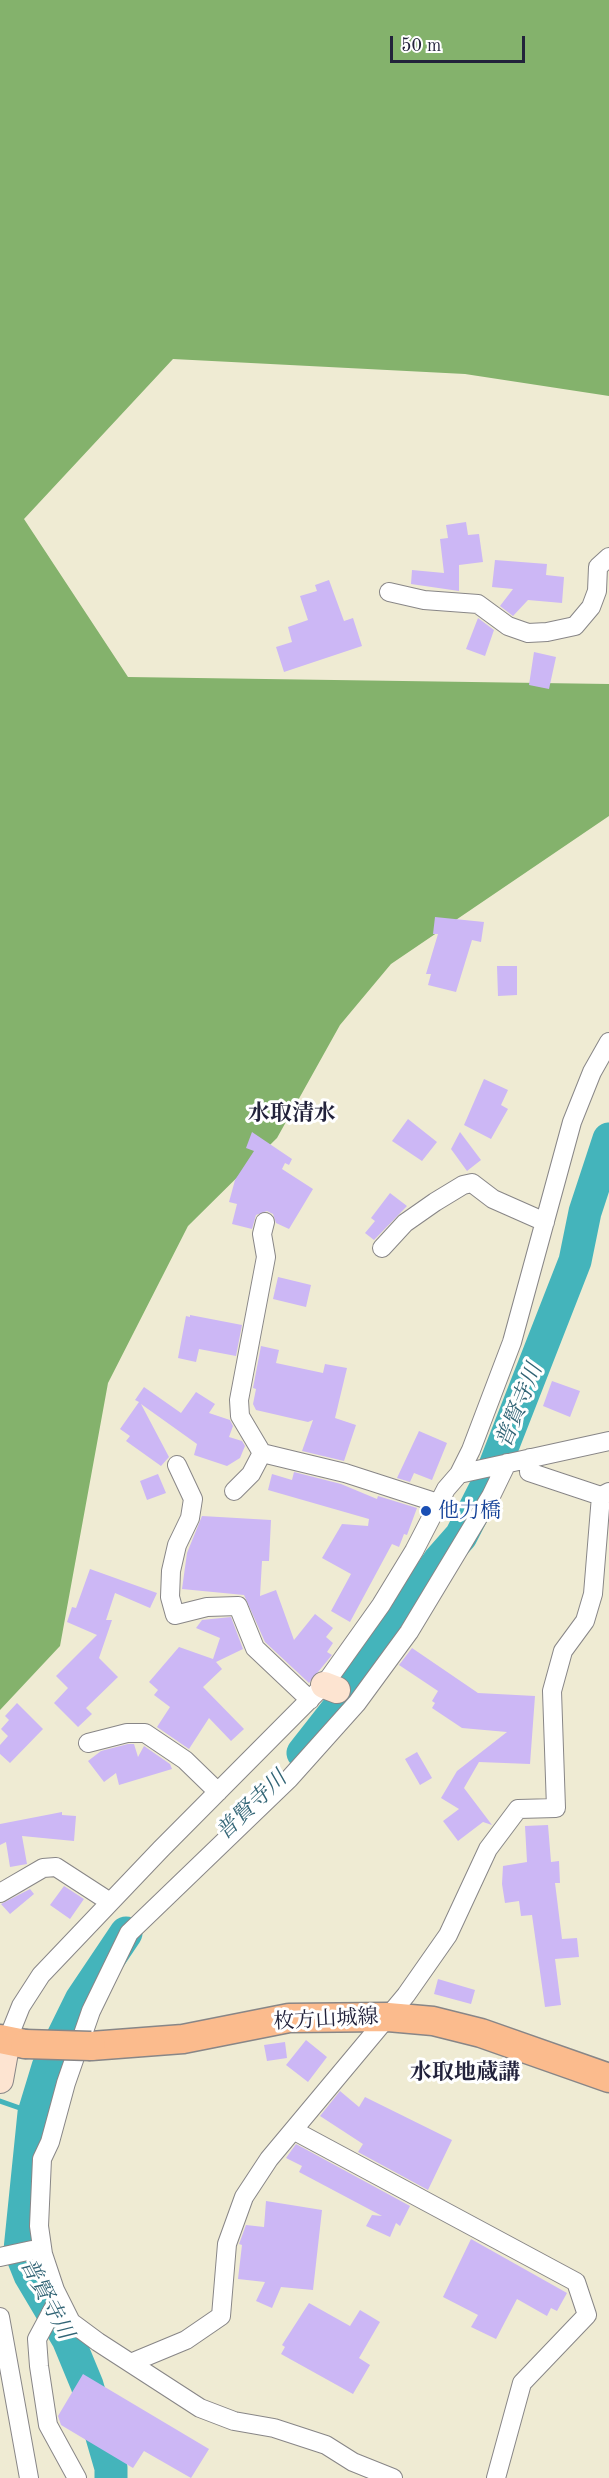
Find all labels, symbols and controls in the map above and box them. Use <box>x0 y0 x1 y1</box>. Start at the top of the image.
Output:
scale bar <box>393 24 528 62</box>
text: 50 m <box>401 37 441 55</box>
district label: 水取清水 <box>248 1101 336 1127</box>
water label: 普賢寺川 <box>491 1360 549 1452</box>
place label: 他力橋 <box>438 1498 501 1524</box>
marker: 他力橋 <box>419 1504 433 1518</box>
water label: 普賢寺川 <box>211 1766 293 1846</box>
street label: 枚方山城線 <box>273 2005 379 2035</box>
district label: 水取地蔵講 <box>410 2060 520 2086</box>
water label: 普賢寺川 <box>14 2254 78 2344</box>

